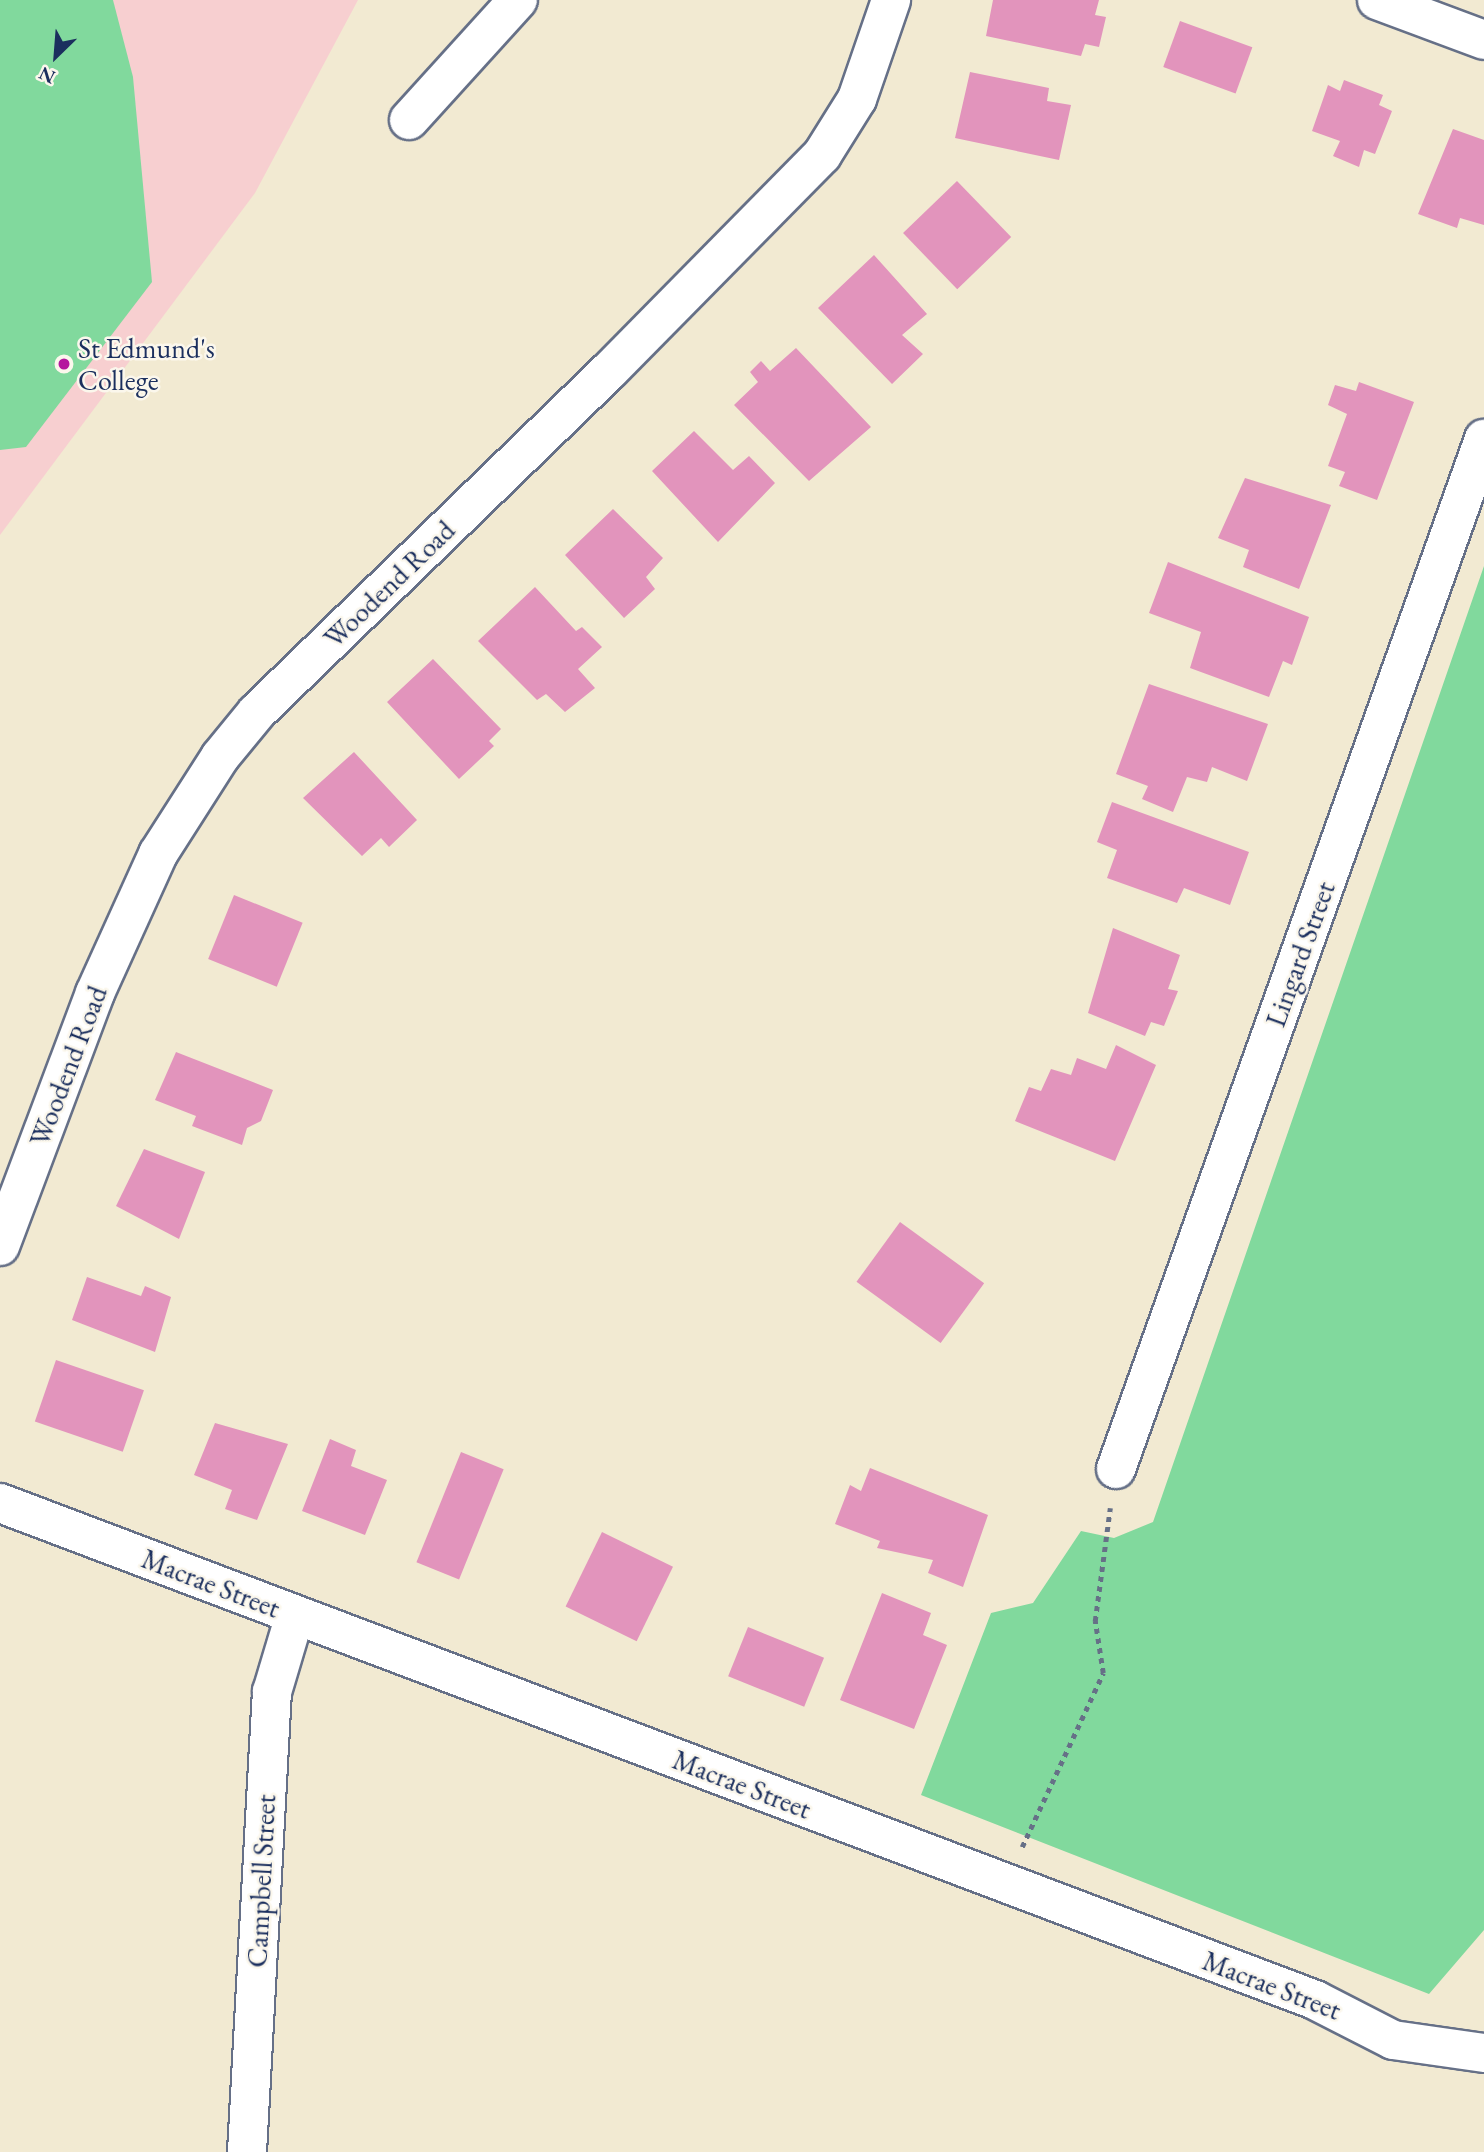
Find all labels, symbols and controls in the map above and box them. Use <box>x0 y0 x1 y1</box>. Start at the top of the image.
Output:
north arrow <box>21 21 91 91</box>
text: N <box>35 61 59 90</box>
place label: St Edmund's College <box>78 331 215 397</box>
marker: St Edmund's College <box>56 356 72 372</box>
street label: Woodend Road <box>317 513 461 655</box>
street label: Lingard Street <box>1258 877 1342 1031</box>
street label: Woodend Road <box>22 981 114 1151</box>
street label: Macrae Street <box>137 1541 285 1625</box>
street label: Macrae Street <box>668 1742 816 1826</box>
street label: Campbell Street <box>240 1794 282 1968</box>
street label: Macrae Street <box>1198 1943 1346 2027</box>

